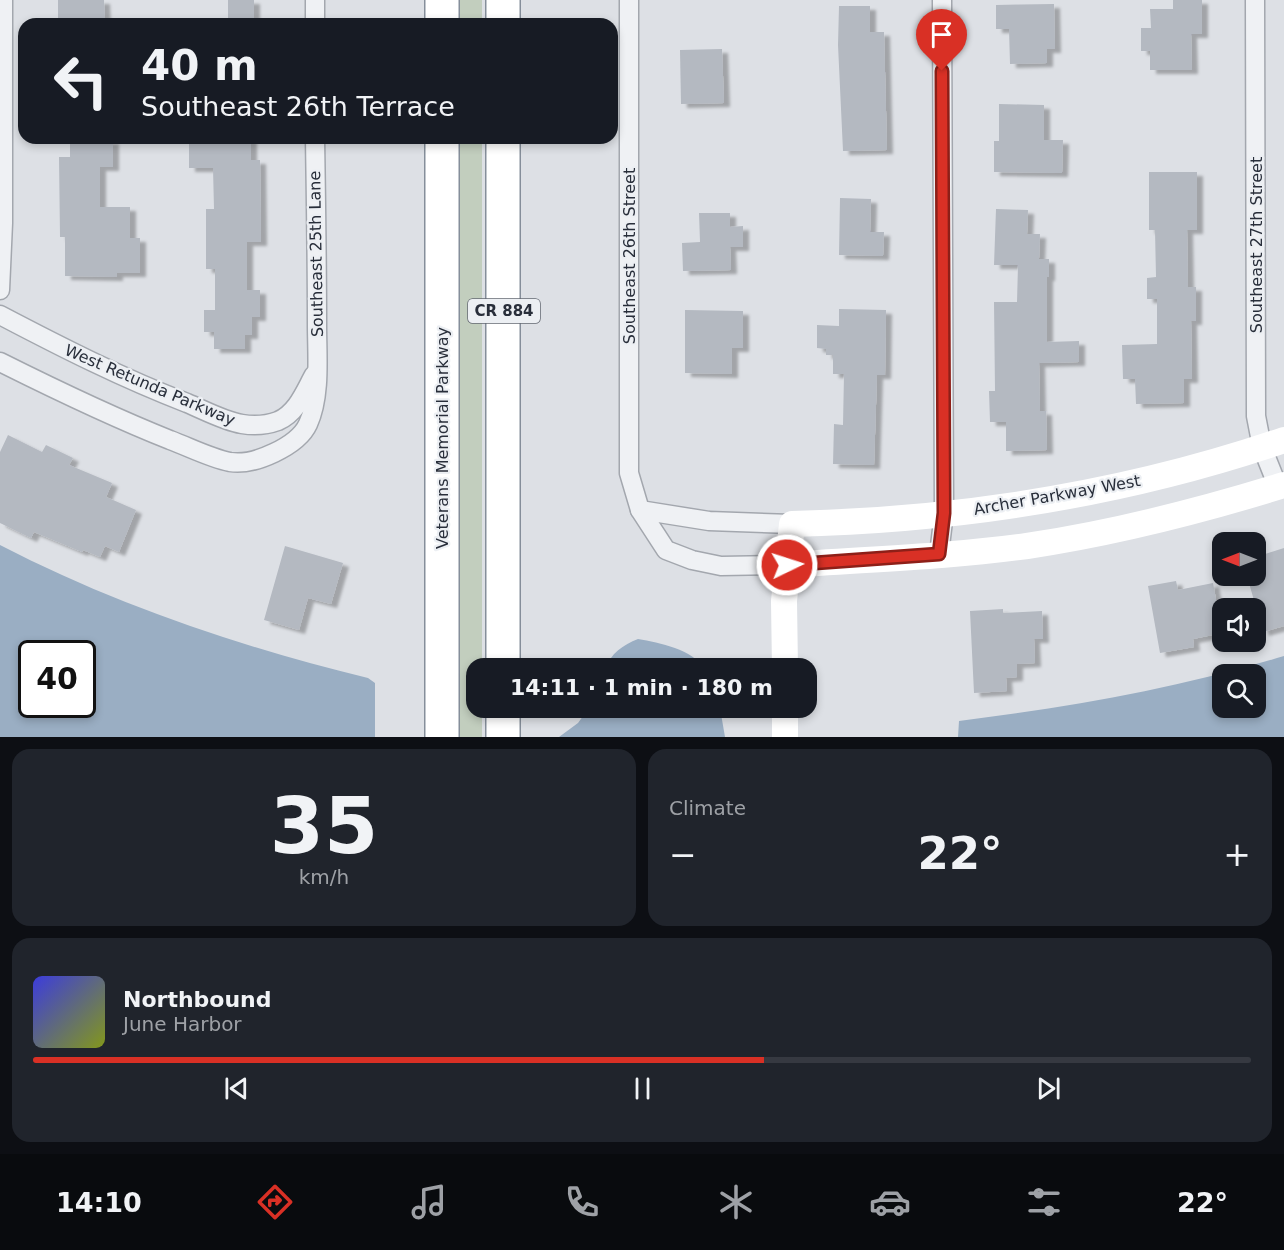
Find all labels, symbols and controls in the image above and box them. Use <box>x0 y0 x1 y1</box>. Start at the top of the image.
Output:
pin <box>916 9 967 71</box>
icon: arrive <box>925 18 958 51</box>
text: 40 m <box>141 41 258 90</box>
icon: left <box>42 42 120 120</box>
text: Southeast 26th Terrace <box>141 91 455 122</box>
street label: Southeast 27th Street <box>1247 157 1266 333</box>
street label: Southeast 26th Street <box>620 168 639 344</box>
street label: Southeast 25th Lane <box>305 171 327 337</box>
road number: CR 884 <box>468 299 540 323</box>
street label: Veterans Memorial Parkway <box>433 327 452 549</box>
street label: West Retunda Parkway <box>62 340 238 430</box>
street label: Archer Parkway West <box>972 471 1142 519</box>
north arrow <box>1212 532 1266 586</box>
map controls <box>1212 532 1266 718</box>
position arrow <box>755 533 819 597</box>
button: sound <box>1212 598 1266 652</box>
speed limit sign: 40 <box>18 640 96 718</box>
button: search <box>1212 664 1266 718</box>
text: 14:11 · 1 min · 180 m <box>510 675 773 700</box>
text: 35 <box>270 781 378 871</box>
text: Climate <box>669 796 746 820</box>
text: 22° <box>917 827 1003 880</box>
text: − <box>669 835 697 874</box>
text: + <box>1223 835 1251 874</box>
text: km/h <box>299 865 349 889</box>
text: Northbound <box>123 987 272 1012</box>
text: June Harbor <box>123 1012 242 1036</box>
icon: previous <box>220 1072 253 1105</box>
icon: pause <box>626 1072 659 1105</box>
icon: next <box>1032 1072 1065 1105</box>
icon: directions <box>254 1181 296 1223</box>
icon: music <box>408 1181 450 1223</box>
icon: phone <box>561 1181 603 1223</box>
icon: climate <box>715 1181 757 1223</box>
icon: car <box>869 1181 911 1223</box>
icon: filters <box>1023 1181 1065 1223</box>
text: 14:10 <box>56 1187 142 1218</box>
text: 22° <box>1177 1187 1228 1218</box>

